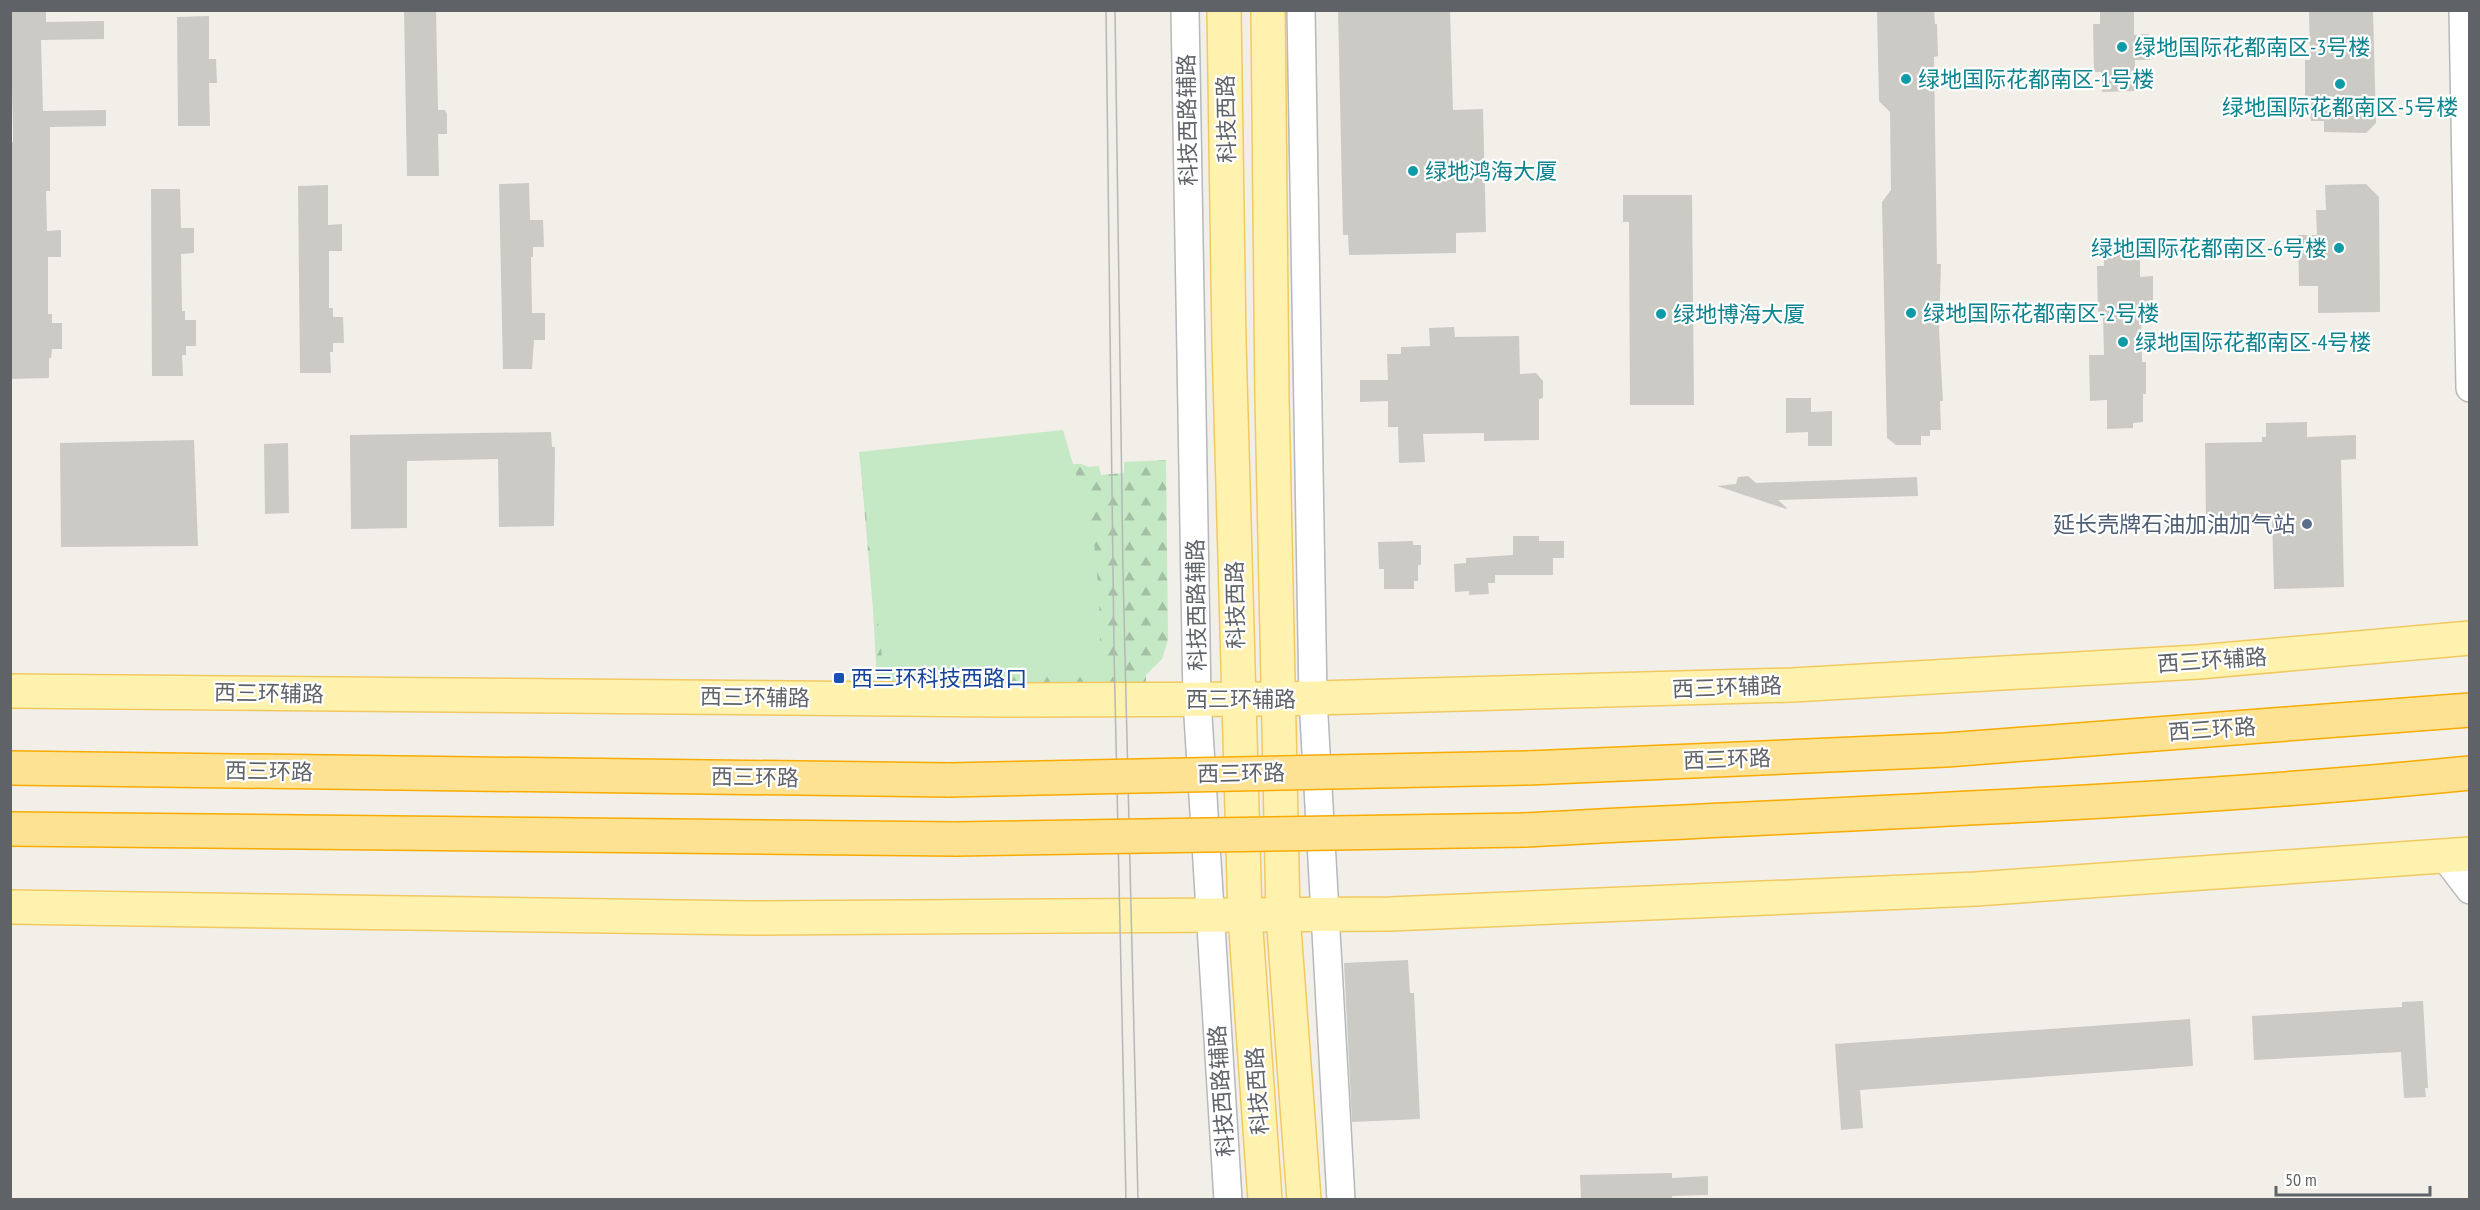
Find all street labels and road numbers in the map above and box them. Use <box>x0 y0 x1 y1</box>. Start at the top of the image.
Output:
street label: 科技西路辅路 <box>1172 54 1202 186</box>
street label: 科技西路 <box>1211 75 1241 163</box>
street label: 科技西路辅路 <box>1181 539 1211 671</box>
street label: 科技西路 <box>1220 561 1250 649</box>
street label: 西三环辅路 <box>2156 642 2268 678</box>
street label: 西三环辅路 <box>1672 671 1782 703</box>
street label: 西三环辅路 <box>214 678 324 708</box>
street label: 西三环辅路 <box>700 682 810 712</box>
street label: 西三环辅路 <box>1186 685 1296 713</box>
street label: 西三环路 <box>2167 712 2257 746</box>
street label: 西三环路 <box>1683 743 1771 775</box>
street label: 西三环路 <box>225 756 313 786</box>
street label: 西三环路 <box>1197 758 1285 788</box>
street label: 西三环路 <box>711 762 799 792</box>
street label: 科技西路辅路 <box>1202 1024 1240 1158</box>
street label: 科技西路 <box>1240 1046 1274 1136</box>

